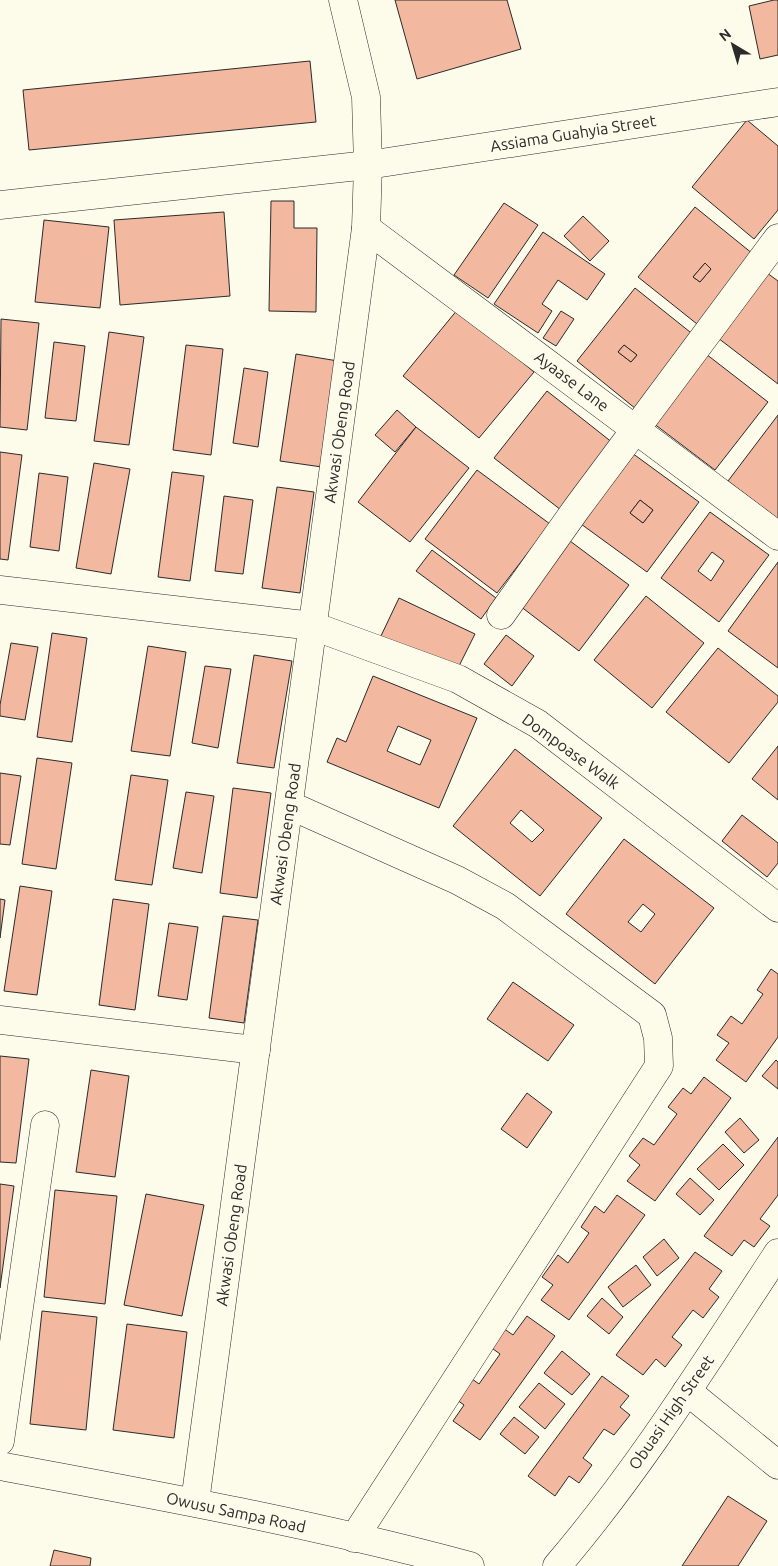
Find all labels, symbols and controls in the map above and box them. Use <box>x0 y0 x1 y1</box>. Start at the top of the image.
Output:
north arrow <box>708 20 758 70</box>
text: N <box>716 25 734 44</box>
street label: Assiama Guahyia Street <box>489 111 658 155</box>
street label: Ayaase Lane <box>531 347 613 415</box>
street label: Akwasi Obeng Road <box>320 360 358 504</box>
street label: Dompoase Walk <box>519 710 623 792</box>
street label: Akwasi Obeng Road <box>266 762 304 906</box>
street label: Akwasi Obeng Road <box>212 1163 250 1307</box>
street label: Obuasi High Street <box>625 1351 718 1473</box>
street label: Owusu Sampa Road <box>165 1488 307 1536</box>

